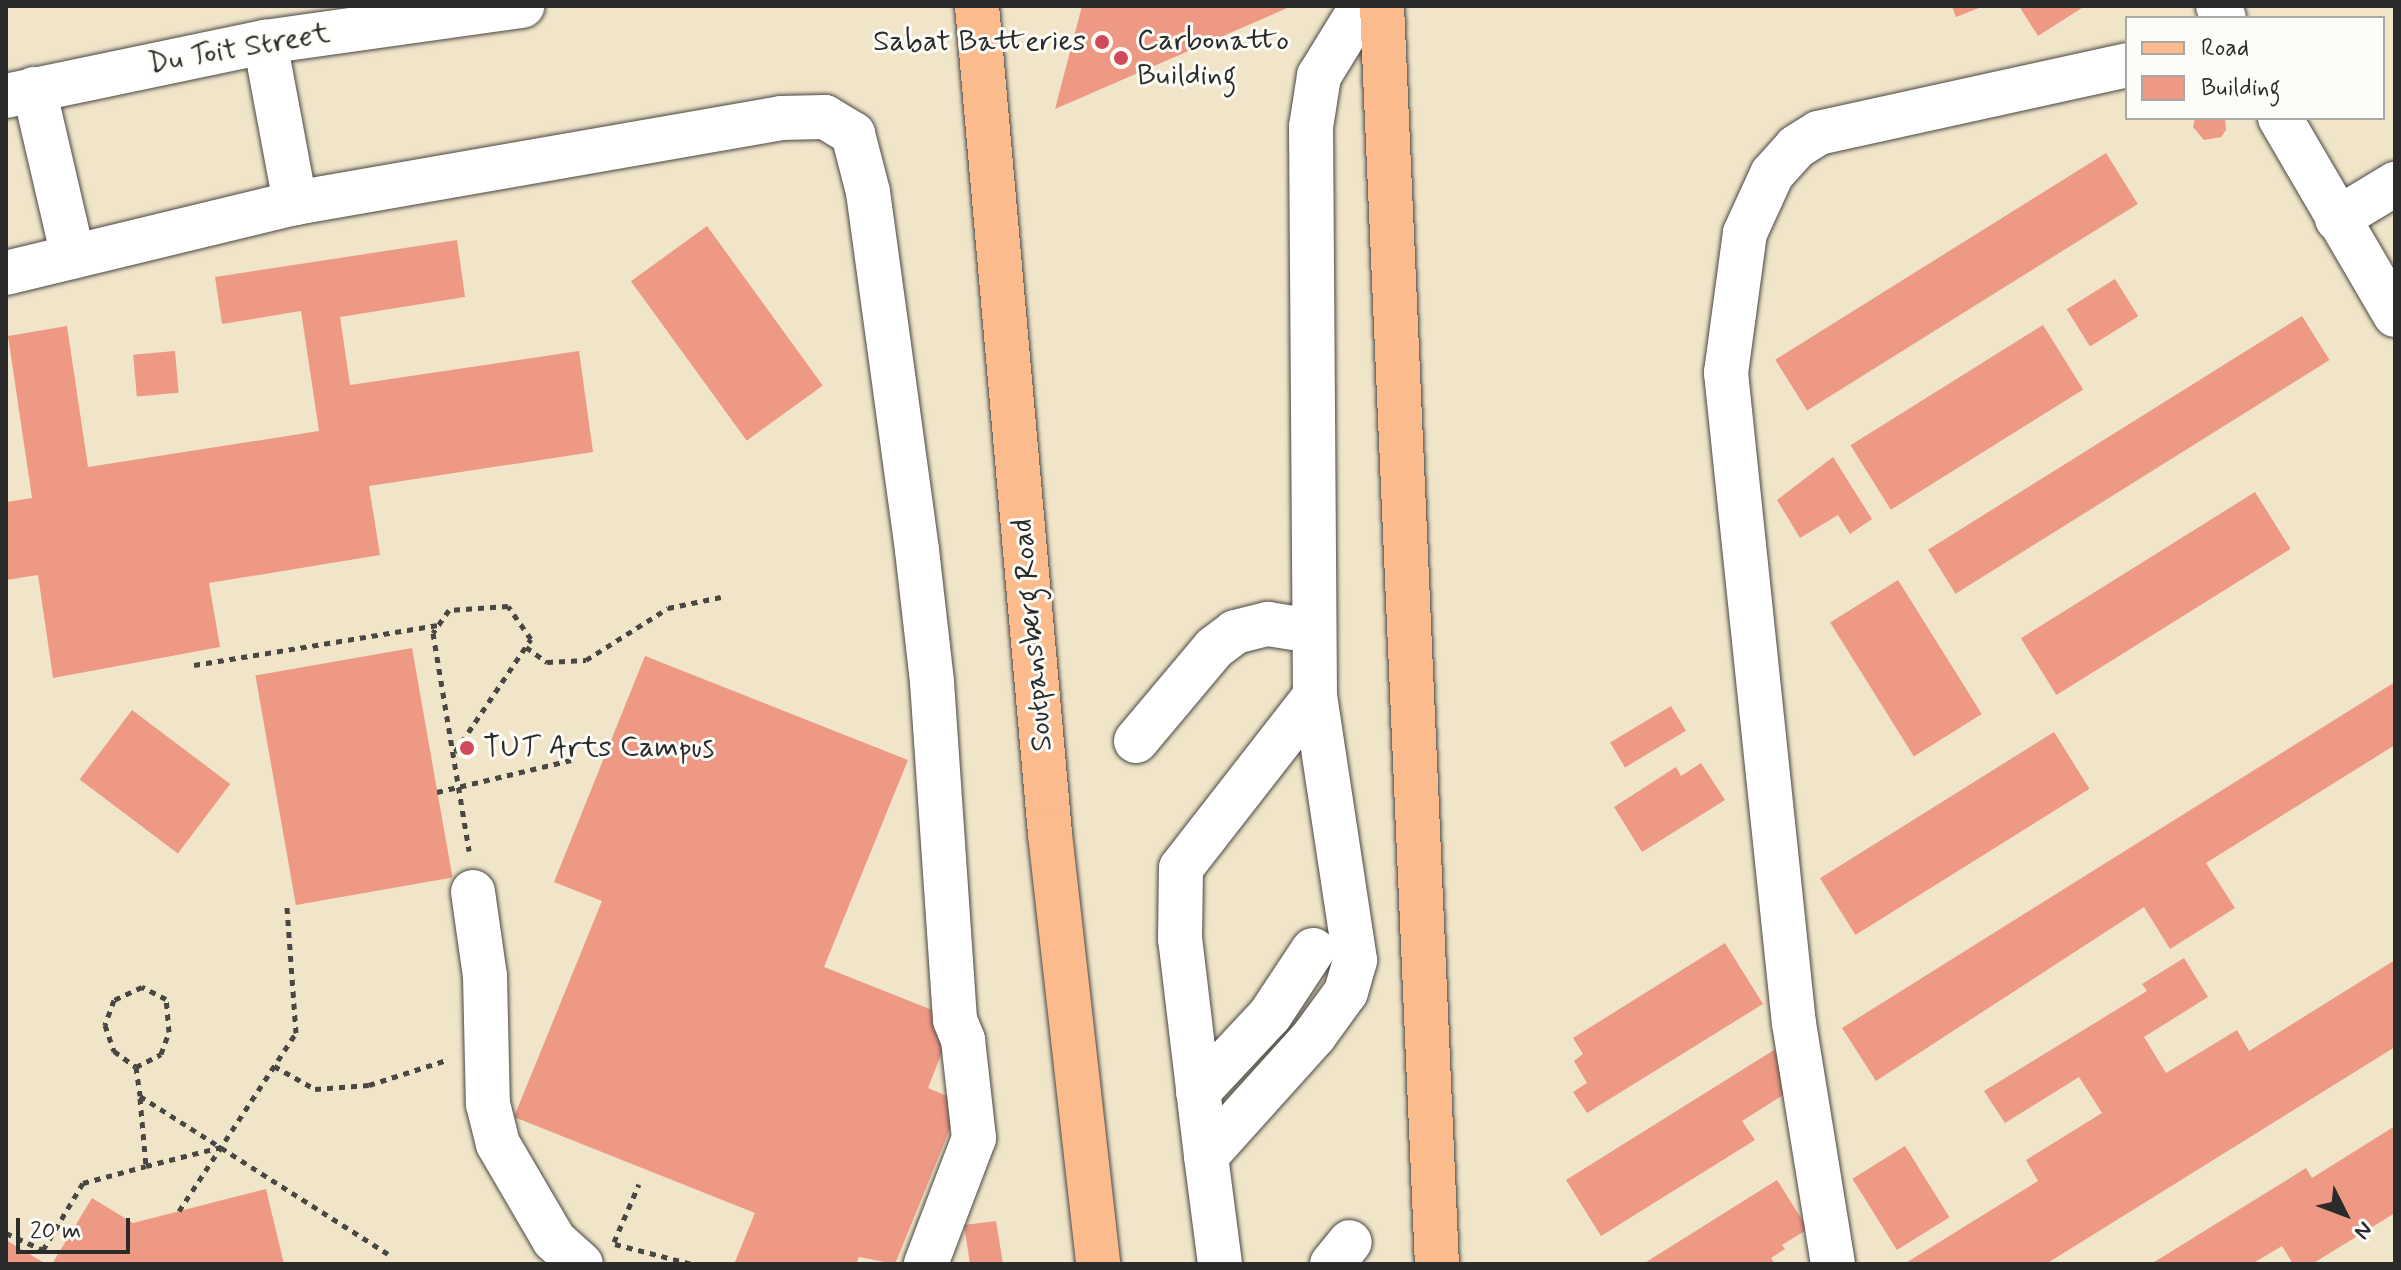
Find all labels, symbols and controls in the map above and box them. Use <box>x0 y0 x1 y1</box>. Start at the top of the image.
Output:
street label: Du Toit Street <box>146 15 332 83</box>
legend <box>2125 16 2385 120</box>
place label: Carbonatto Building <box>1137 23 1289 94</box>
place label: Sabat Batteries <box>876 24 1086 60</box>
marker: Sabat Batteries <box>1093 33 1111 51</box>
text: Road <box>2201 33 2249 64</box>
marker: Carbonatto Building <box>1112 49 1130 67</box>
text: Building <box>2201 73 2281 104</box>
street label: Soutpansberg Road <box>1005 518 1061 752</box>
place label: TUT Arts Campus <box>483 730 713 766</box>
marker: TUT Arts Campus <box>458 739 476 757</box>
north arrow <box>2305 1174 2385 1254</box>
scale bar <box>20 1202 134 1252</box>
text: N <box>2348 1215 2378 1245</box>
text: 20 m <box>30 1216 81 1247</box>

